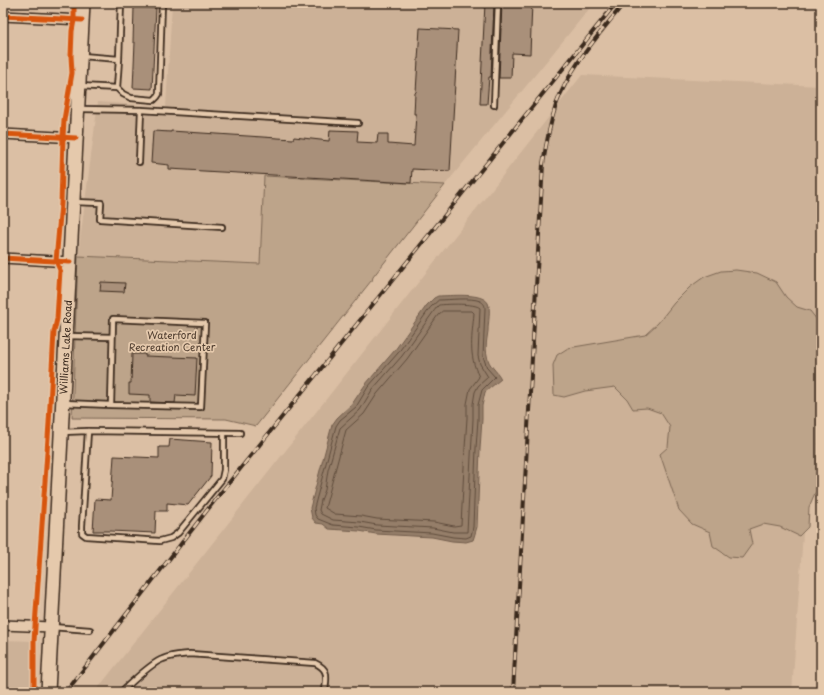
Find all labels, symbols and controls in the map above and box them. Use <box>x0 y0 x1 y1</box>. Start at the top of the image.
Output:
street label: Williams Lake Road <box>55 299 75 395</box>
park label: Waterford Recreation Center <box>129 327 216 354</box>

